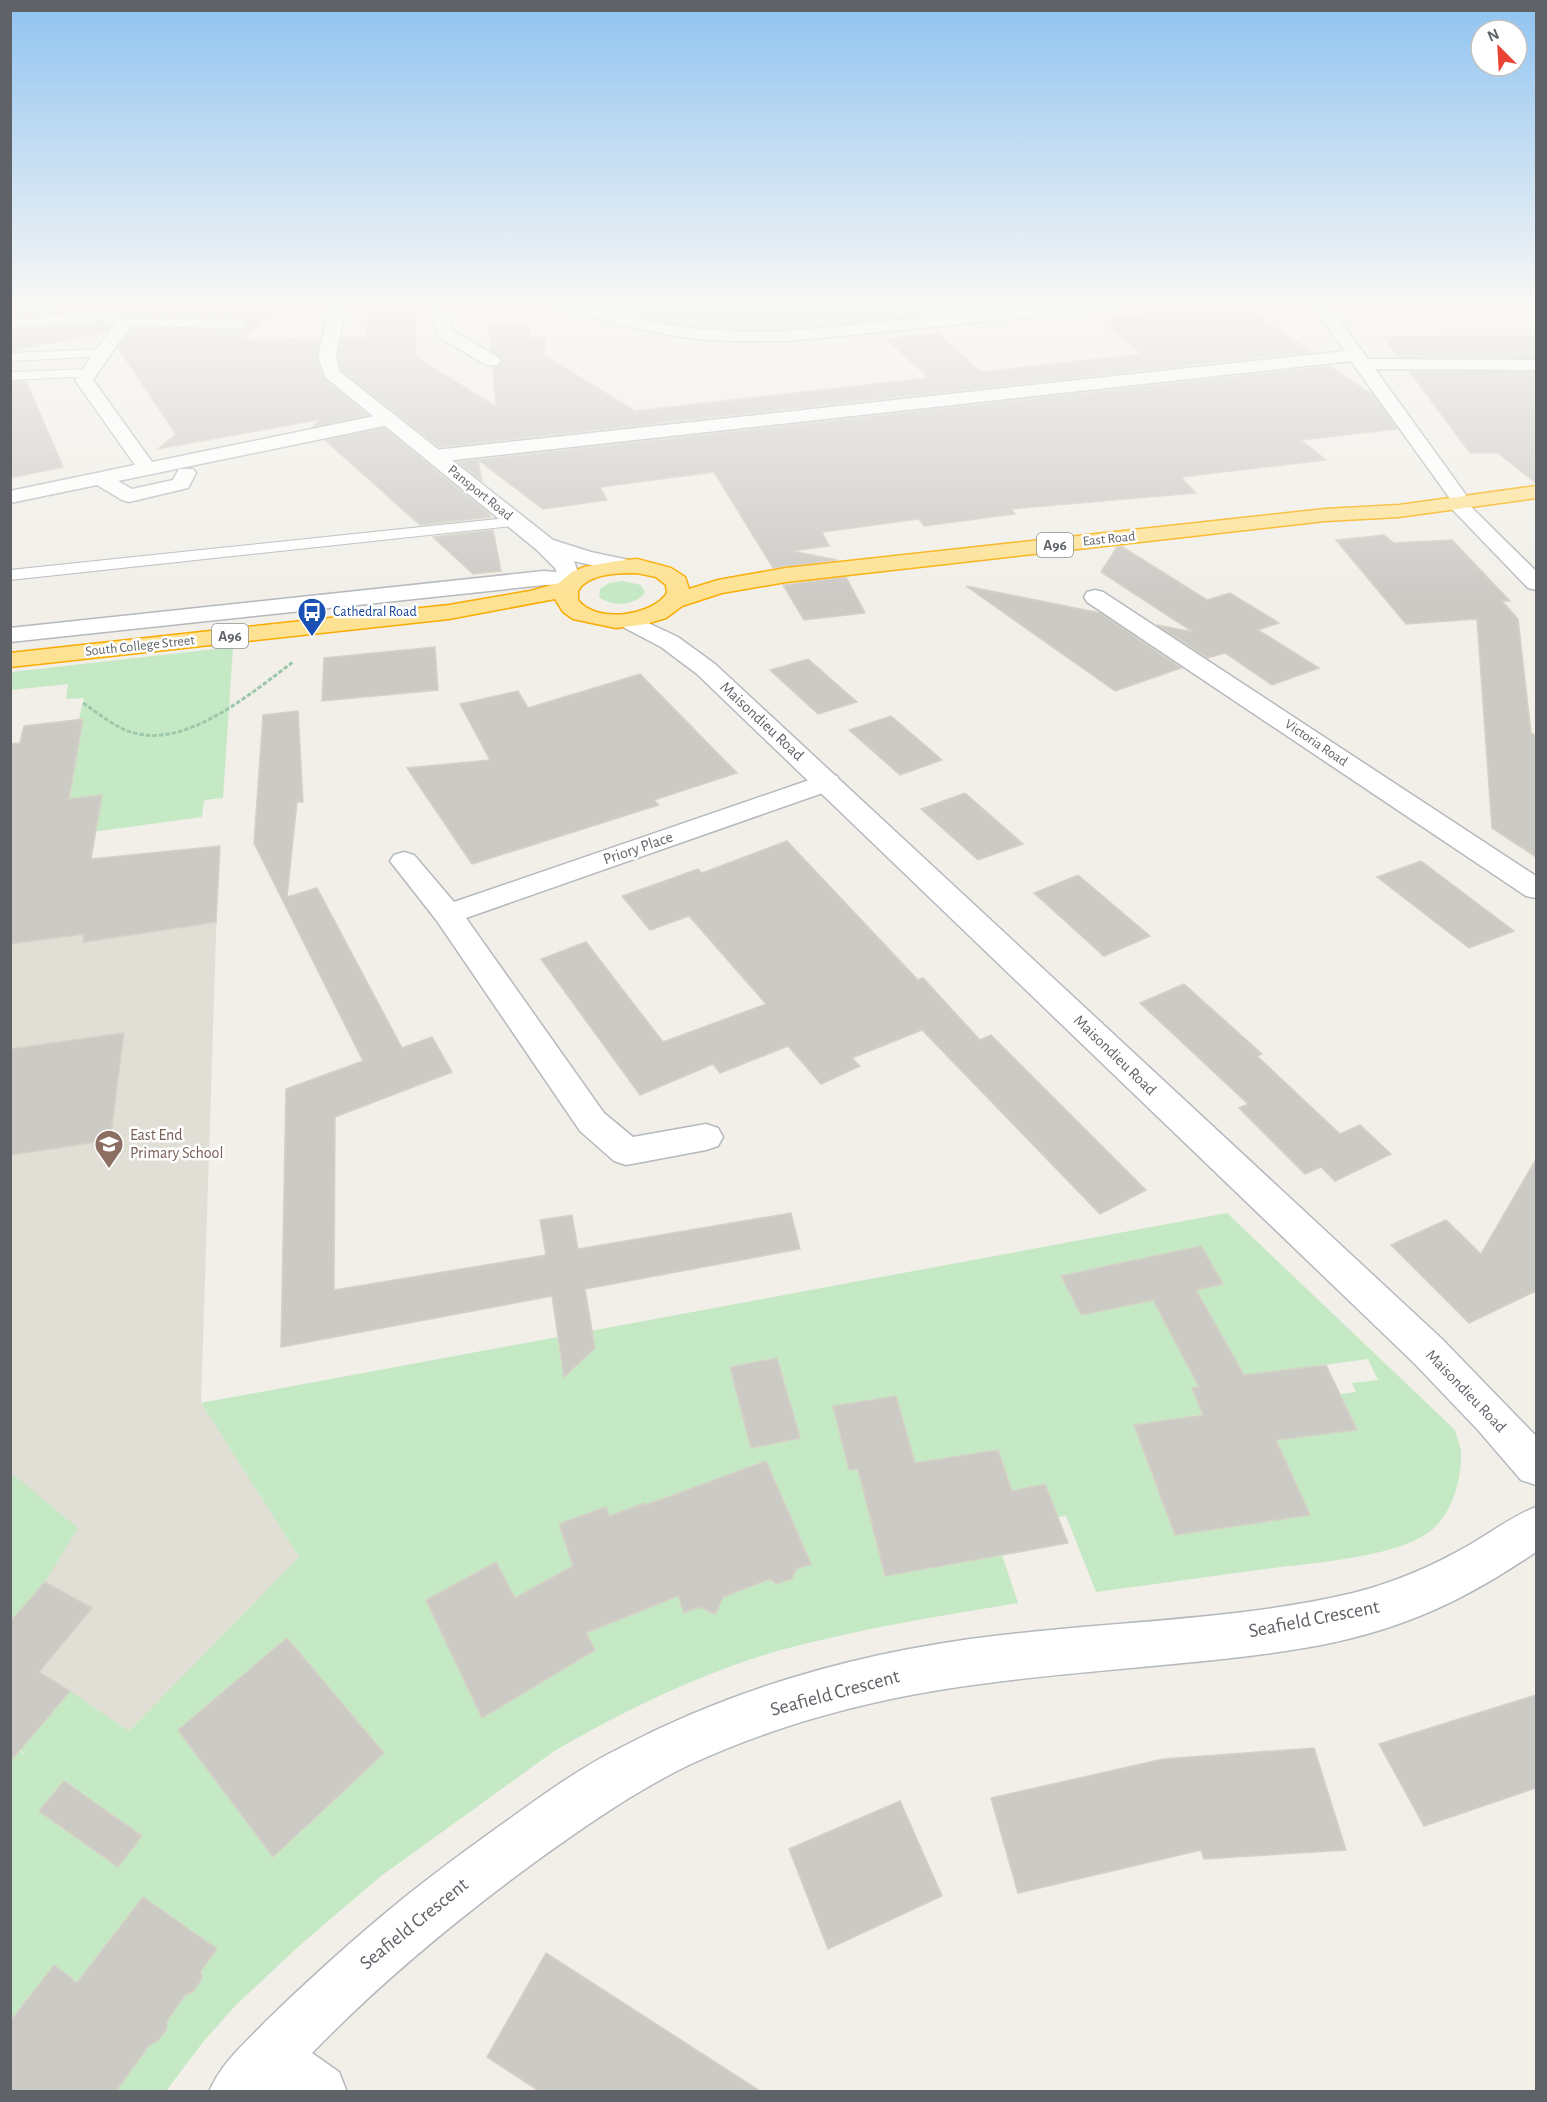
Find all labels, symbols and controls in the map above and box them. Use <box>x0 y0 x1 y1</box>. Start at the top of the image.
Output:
north arrow <box>1469 18 1529 78</box>
text: N <box>1485 26 1502 45</box>
street label: Pansport Road <box>445 463 515 523</box>
street label: East Road <box>1082 529 1136 549</box>
road number: A96 <box>1037 533 1073 557</box>
bus stop icon: Cathedral Road <box>296 596 328 638</box>
place label: Cathedral Road <box>333 605 417 619</box>
road number: A96 <box>212 624 248 648</box>
street label: South College Street <box>85 633 196 659</box>
street label: Maisondieu Road <box>717 678 807 764</box>
street label: Victoria Road <box>1282 717 1350 769</box>
street label: Priory Place <box>601 829 675 868</box>
street label: Maisondieu Road <box>1071 1012 1159 1098</box>
place label: East End Primary School <box>130 1127 223 1162</box>
school or university icon: East End Primary School <box>93 1128 125 1170</box>
street label: Maisondieu Road <box>1423 1347 1509 1435</box>
street label: Seafield Crescent <box>1247 1596 1382 1641</box>
street label: Seafield Crescent <box>768 1666 902 1720</box>
street label: Seafield Crescent <box>356 1874 472 1974</box>

